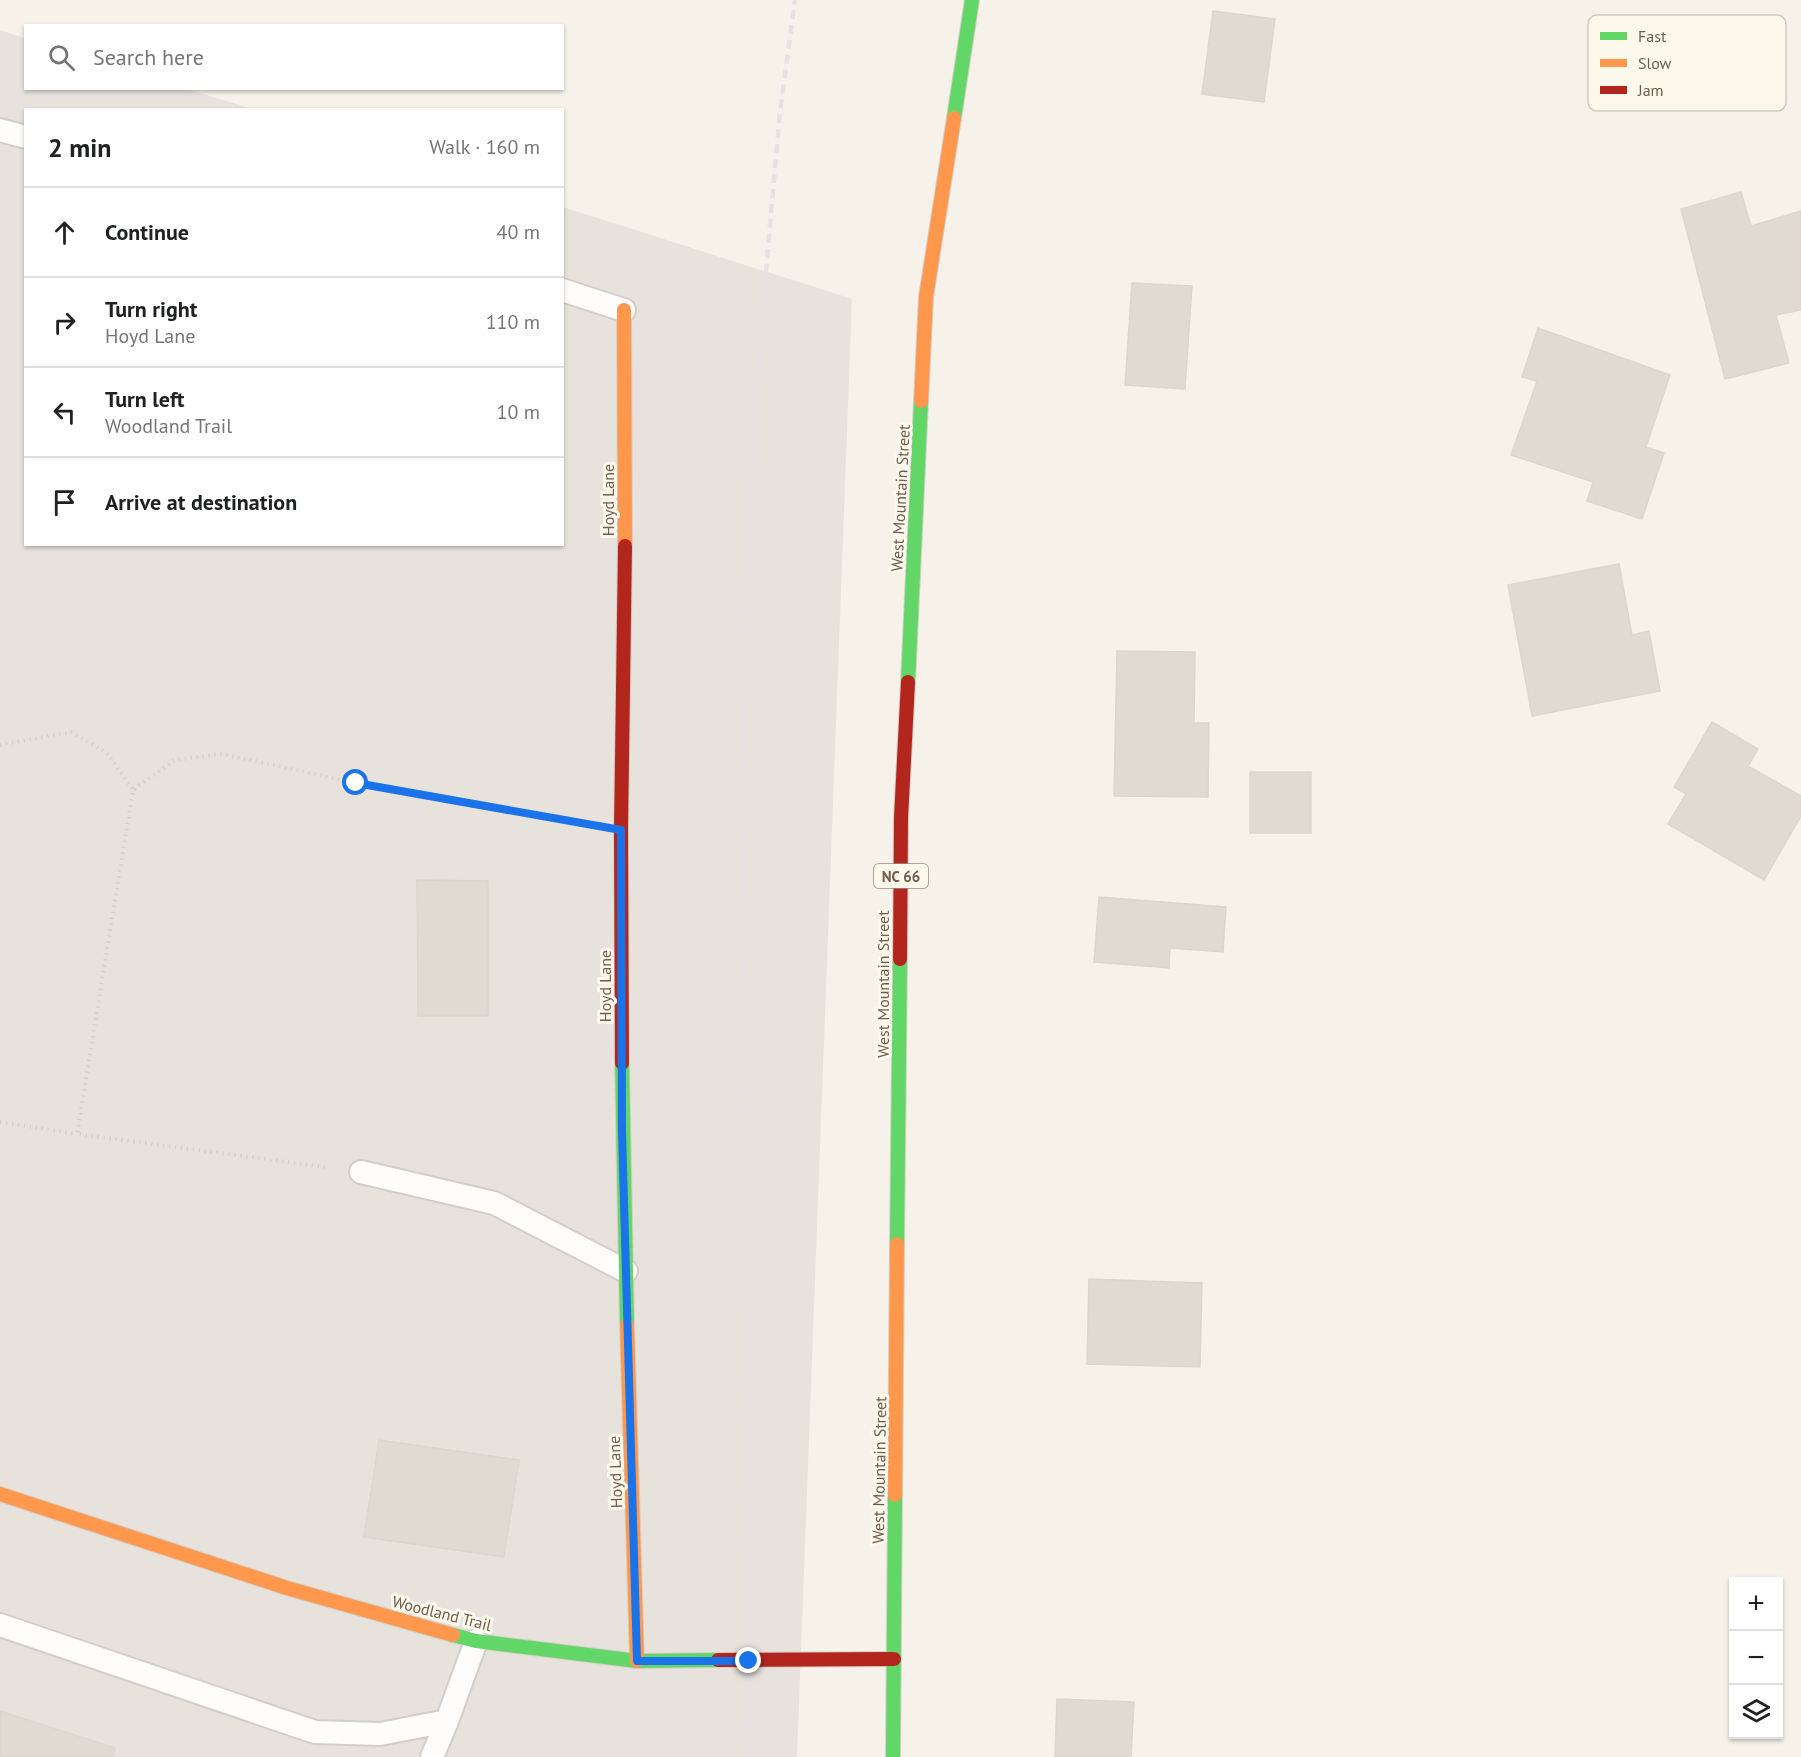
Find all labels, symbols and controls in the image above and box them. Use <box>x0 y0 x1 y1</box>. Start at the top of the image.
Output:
legend <box>1588 15 1786 111</box>
search box <box>24 24 564 90</box>
text: Fast <box>1638 26 1667 46</box>
icon: search <box>45 41 78 74</box>
text: Search here <box>93 43 204 71</box>
text: Slow <box>1638 53 1672 73</box>
text: Jam <box>1637 80 1664 100</box>
text: 2 min <box>48 131 111 164</box>
text: Walk · 160 m <box>429 134 540 160</box>
icon: ahead <box>48 216 81 249</box>
text: Continue <box>105 218 189 246</box>
text: 40 m <box>497 219 540 245</box>
text: Turn right <box>105 295 197 323</box>
icon: right <box>48 306 81 339</box>
text: 110 m <box>486 309 540 335</box>
text: Hoyd Lane <box>105 323 195 349</box>
text: Turn left <box>105 385 185 413</box>
icon: left <box>48 396 81 429</box>
text: 10 m <box>497 399 540 425</box>
text: Woodland Trail <box>105 413 232 439</box>
street label: West Mountain Street <box>886 423 914 572</box>
street label: Hoyd Lane <box>598 464 618 536</box>
icon: arrive <box>48 486 81 519</box>
text: Arrive at destination <box>105 488 297 516</box>
route start <box>342 769 368 795</box>
road number: NC 66 <box>874 864 928 888</box>
street label: West Mountain Street <box>873 910 893 1058</box>
street label: Hoyd Lane <box>595 950 615 1022</box>
street label: West Mountain Street <box>868 1396 890 1544</box>
street label: Hoyd Lane <box>604 1436 626 1508</box>
map controls <box>1729 1577 1783 1739</box>
button: + <box>1729 1577 1783 1631</box>
street label: Woodland Trail <box>390 1591 494 1635</box>
button: − <box>1729 1631 1783 1685</box>
route end <box>735 1647 761 1673</box>
button: layers <box>1729 1685 1783 1739</box>

